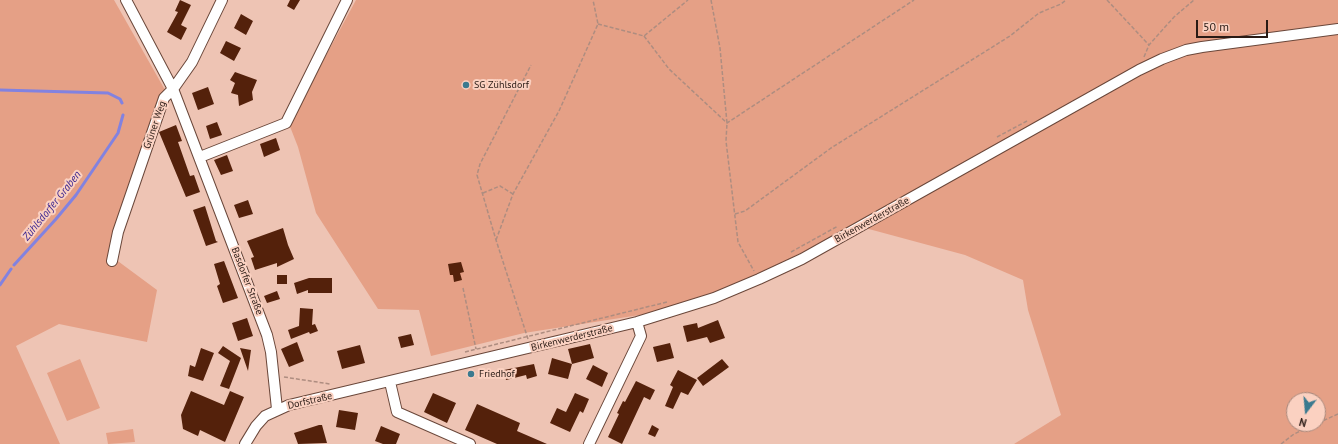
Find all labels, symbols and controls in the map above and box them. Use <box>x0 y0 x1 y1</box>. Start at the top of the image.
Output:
scale bar <box>1198 12 1270 38</box>
text: 50 m <box>1203 19 1229 34</box>
place label: SG Zühlsdorf <box>474 79 529 91</box>
marker: SG Zühlsdorf <box>461 80 471 90</box>
street label: Grüner Weg <box>141 100 169 150</box>
water label: Zühlsdorfer Graben <box>20 168 84 244</box>
street label: Birkenwerderstraße <box>832 194 912 246</box>
street label: Basdorfer Straße <box>229 246 265 316</box>
street label: Birkenwerderstraße <box>530 322 614 354</box>
place label: Friedhof <box>479 368 515 380</box>
marker: Friedhof <box>466 369 476 379</box>
street label: Dorfstraße <box>287 390 333 412</box>
north arrow <box>1286 392 1326 432</box>
text: N <box>1298 415 1308 430</box>

